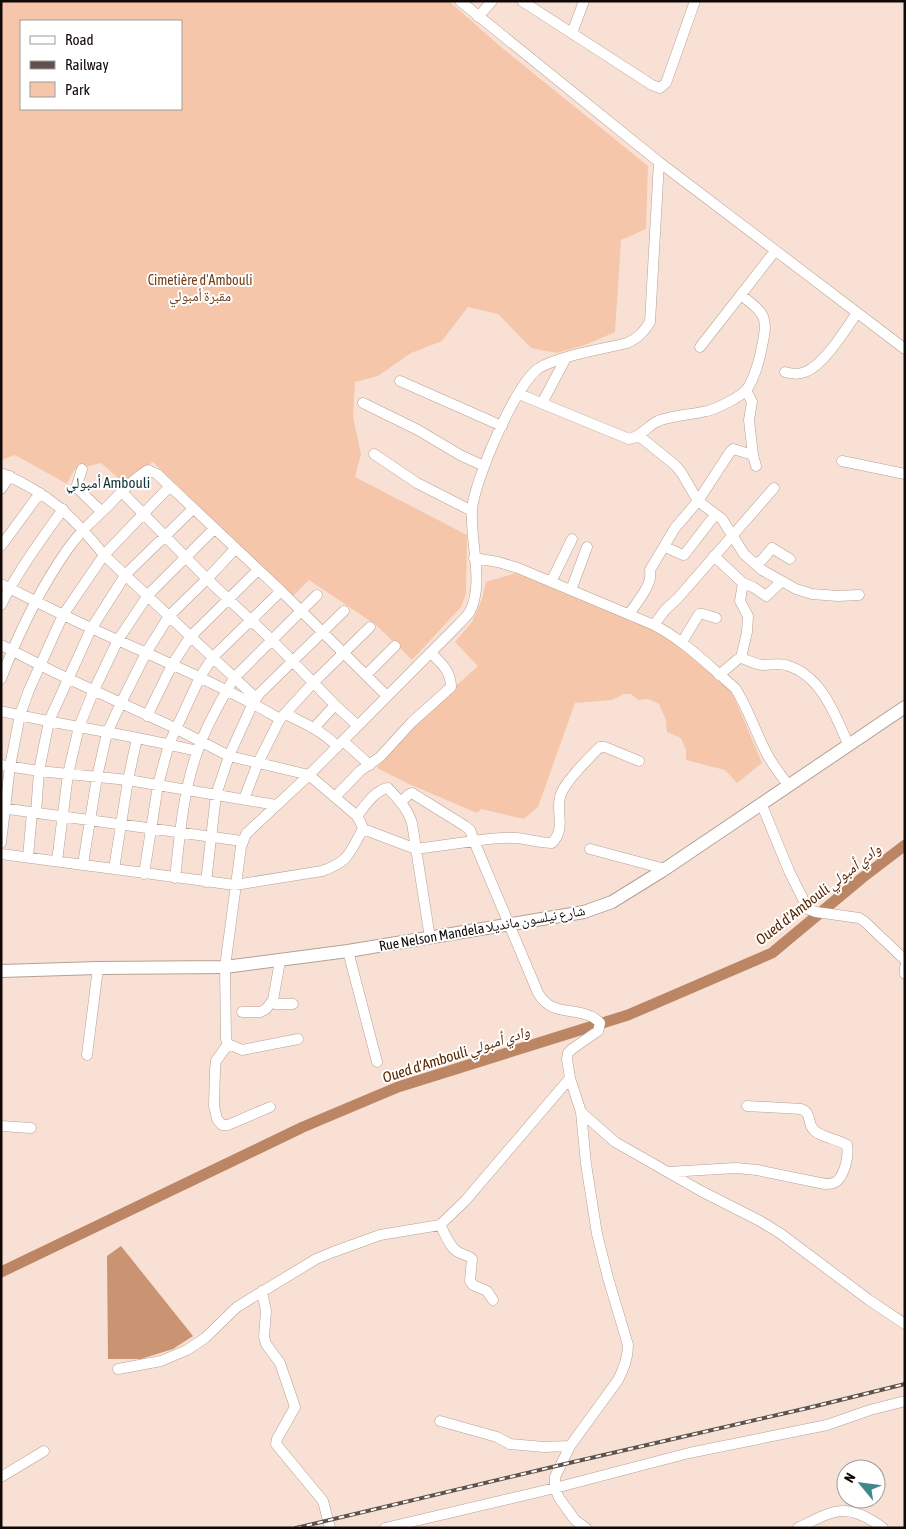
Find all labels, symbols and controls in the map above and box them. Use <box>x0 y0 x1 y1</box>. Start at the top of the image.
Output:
legend <box>20 20 182 110</box>
text: Road <box>65 31 94 48</box>
text: Railway <box>65 56 109 73</box>
text: Park <box>65 81 90 98</box>
park label: Cimetière d'Ambouli مقبرة أمبولي <box>148 272 252 308</box>
district label: أمبولي Ambouli <box>66 474 150 494</box>
water label: Oued d'Ambouli وادي أمبولي <box>752 840 886 951</box>
street label: Rue Nelson Mandela شارع نيلسون مانديلا <box>378 902 587 956</box>
water label: Oued d'Ambouli وادي أمبولي <box>380 1022 533 1089</box>
north arrow <box>836 1459 886 1509</box>
text: N <box>841 1470 859 1485</box>

